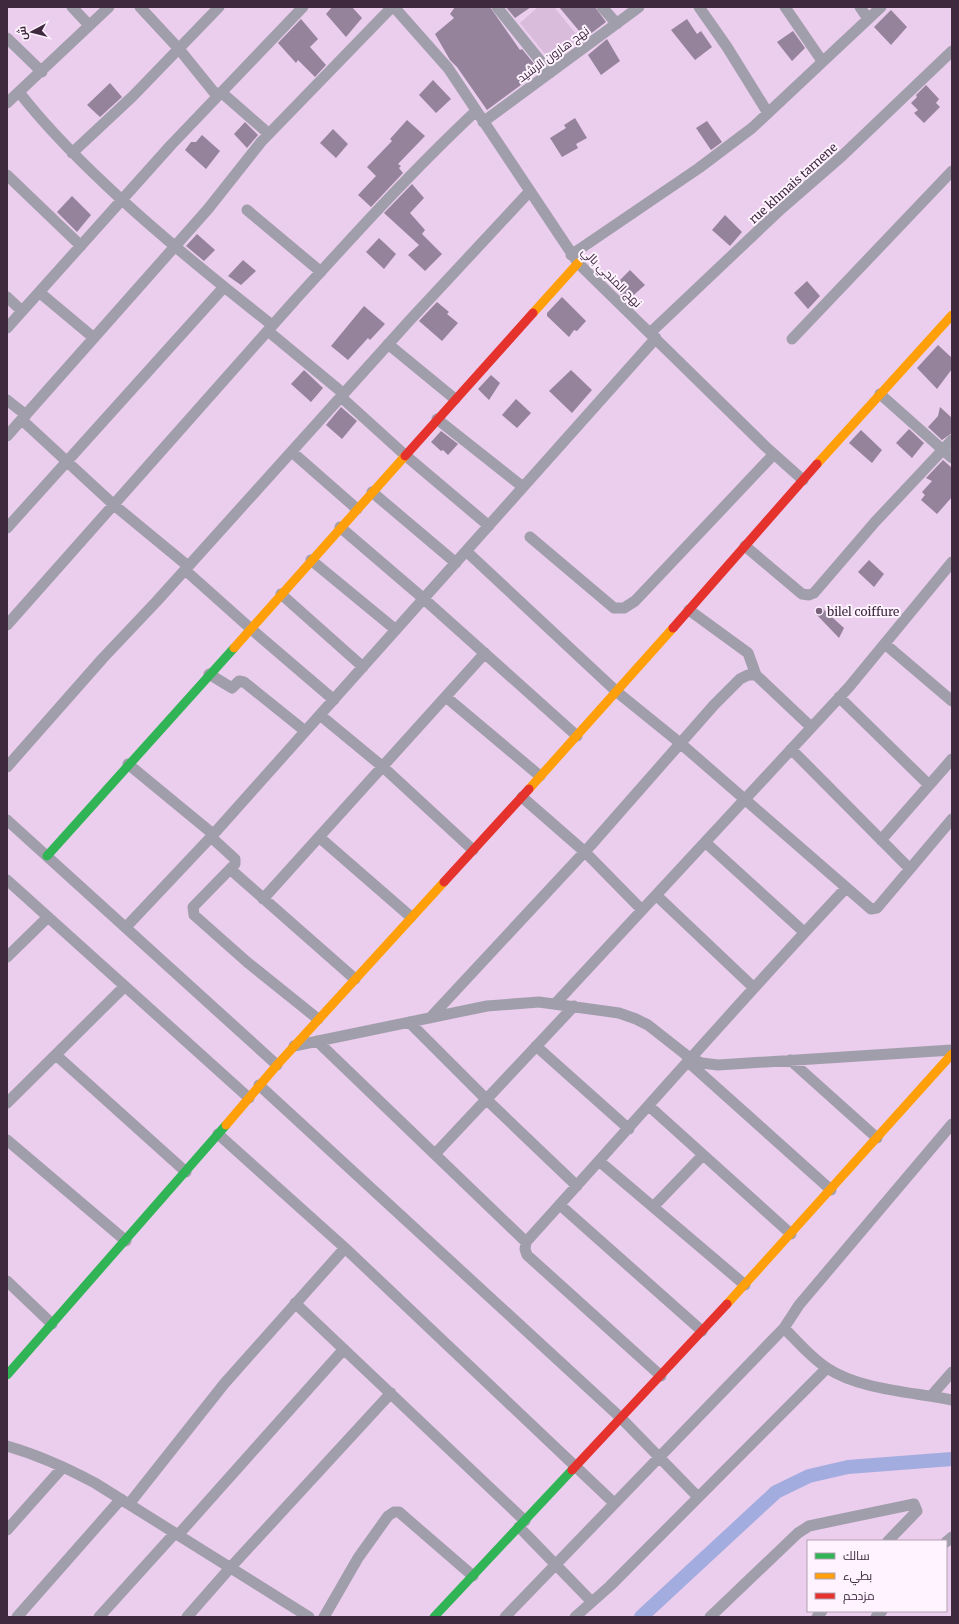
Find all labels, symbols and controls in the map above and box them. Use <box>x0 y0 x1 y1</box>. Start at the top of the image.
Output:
north arrow <box>12 12 52 52</box>
street label: نهج هارون الرشيد <box>514 23 592 86</box>
text: ش <box>14 25 30 41</box>
street label: rue khmais tarnene <box>746 139 840 227</box>
street label: نهج المنجي بالي <box>577 244 645 312</box>
place label: bilel coiffure <box>826 604 899 619</box>
marker: bilel coiffure <box>814 606 824 616</box>
legend <box>807 1540 947 1612</box>
text: سالك <box>843 1548 870 1563</box>
text: بطيء <box>843 1568 872 1586</box>
text: مزدحم <box>843 1588 875 1604</box>

